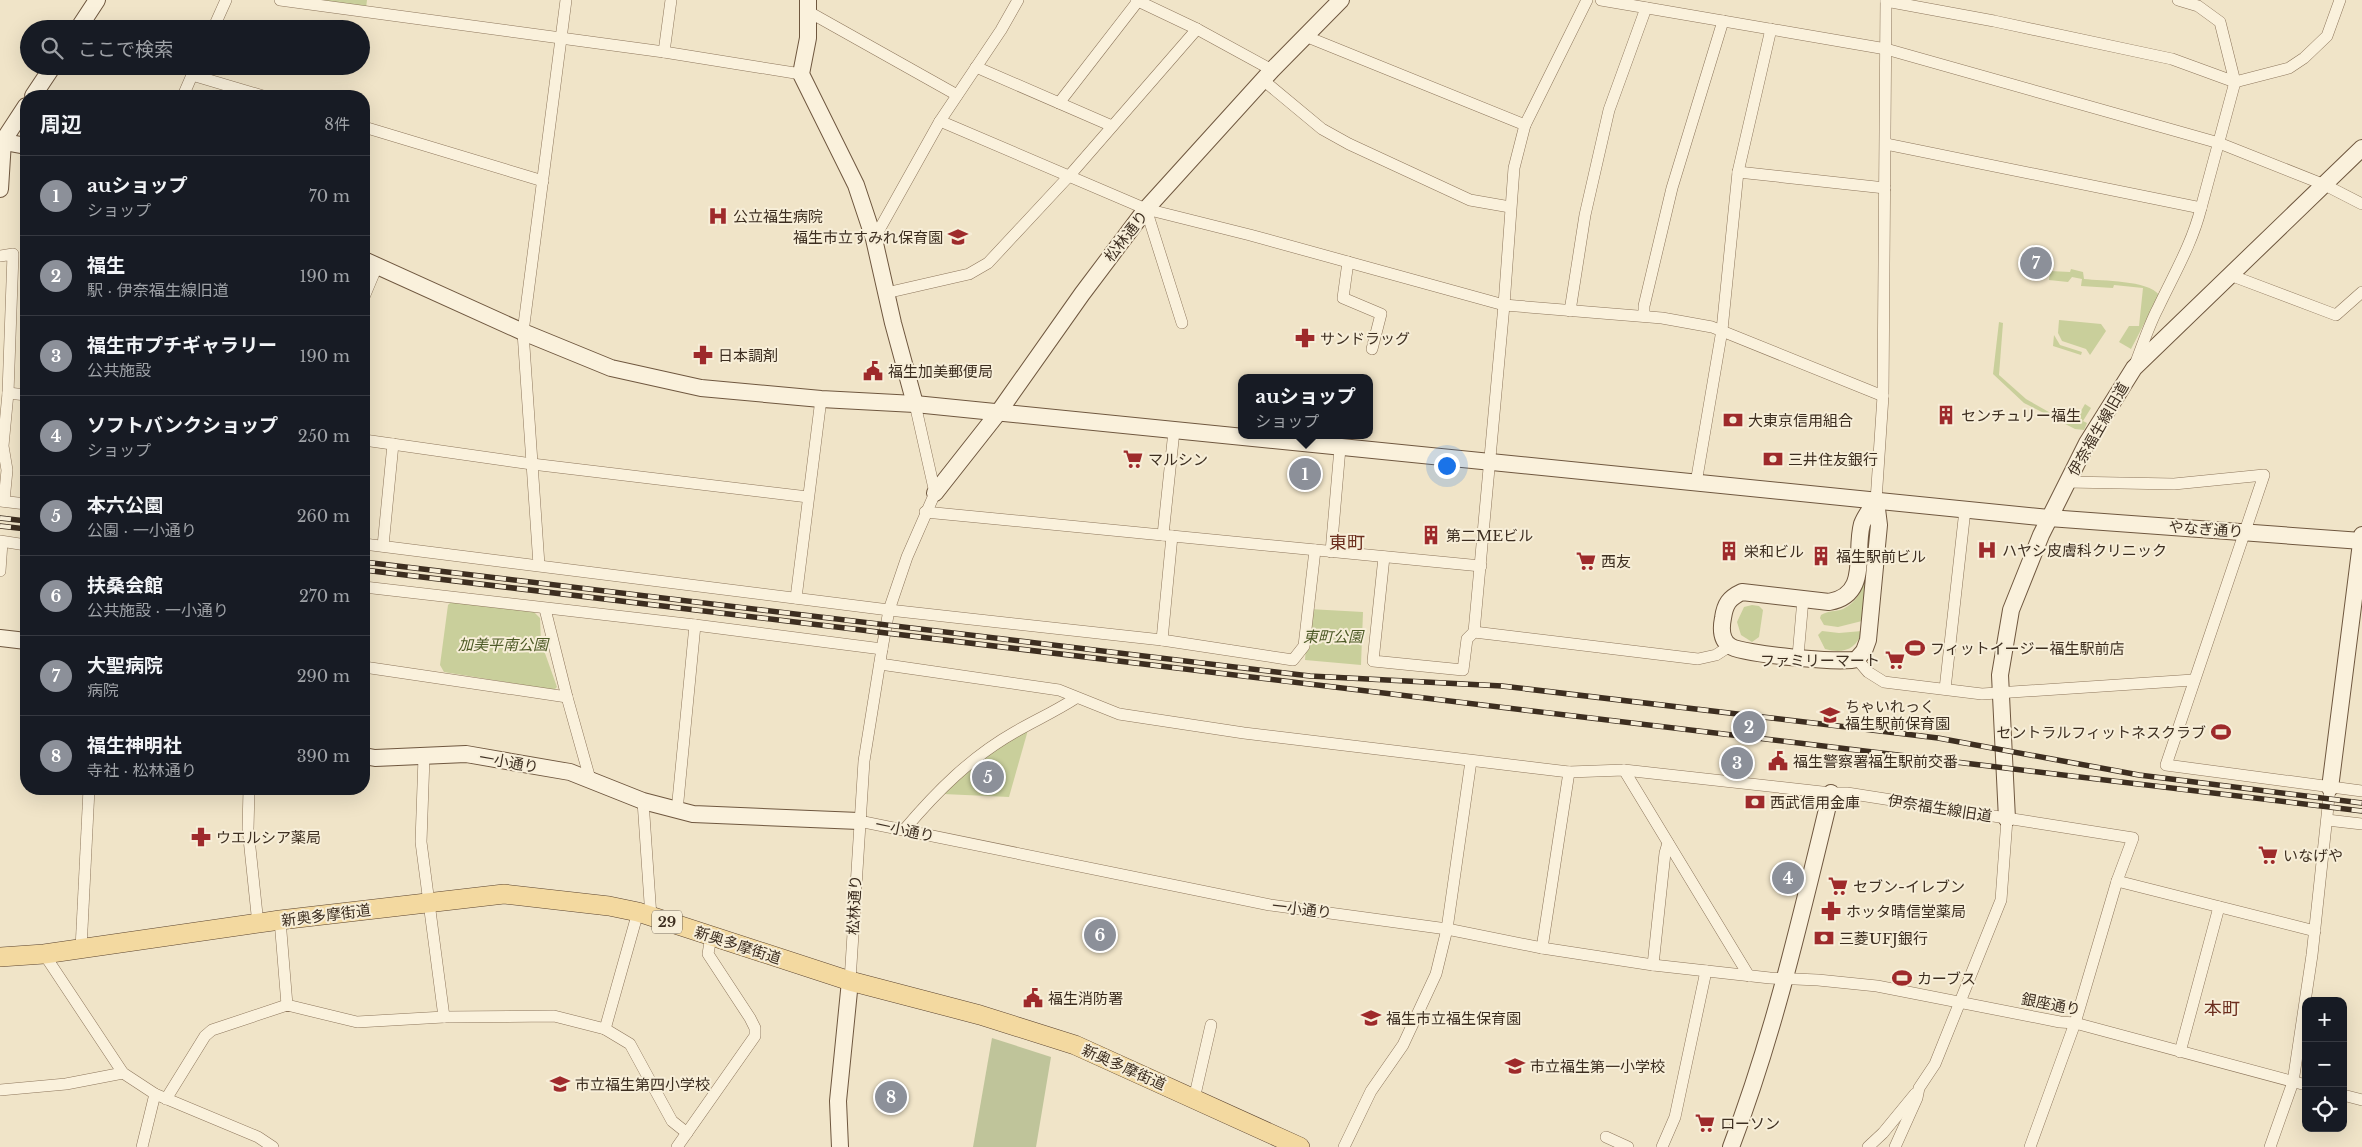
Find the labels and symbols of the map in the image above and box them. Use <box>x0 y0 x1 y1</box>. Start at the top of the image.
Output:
hospital icon: 公立福生病院 <box>707 205 729 227</box>
place label: 公立福生病院 <box>733 207 823 226</box>
street label: 松林通り <box>1100 207 1152 265</box>
school or university icon: 福生市立すみれ保育園 <box>947 226 969 248</box>
place label: 福生市立すみれ保育園 <box>793 228 943 247</box>
pin: 7 <box>2020 244 2052 282</box>
pharmacy icon: サンドラッグ <box>1294 327 1316 349</box>
place label: サンドラッグ <box>1320 329 1410 348</box>
pharmacy icon: 日本調剤 <box>692 344 714 366</box>
place label: 日本調剤 <box>718 346 778 365</box>
public building icon: 福生加美郵便局 <box>862 360 884 382</box>
place label: 福生加美郵便局 <box>888 362 993 381</box>
street label: 伊奈福生線旧道 <box>2064 379 2132 479</box>
building icon: センチュリー福生 <box>1935 404 1957 426</box>
place label: センチュリー福生 <box>1961 406 2081 425</box>
bank icon: 大東京信用組合 <box>1722 409 1744 431</box>
place label: 大東京信用組合 <box>1748 411 1853 430</box>
supermarket icon: マルシン <box>1122 448 1144 470</box>
bank icon: 三井住友銀行 <box>1762 448 1784 470</box>
place label: マルシン <box>1148 450 1208 469</box>
place label: 三井住友銀行 <box>1788 450 1878 469</box>
your location <box>1434 453 1460 479</box>
pin: 1 <box>1289 455 1321 493</box>
street label: やなぎ通り <box>2168 517 2244 541</box>
building icon: 第二MEビル <box>1420 524 1442 546</box>
place label: 第二MEビル <box>1446 526 1533 545</box>
district label: 東町 <box>1329 532 1365 554</box>
hospital icon: ハヤシ皮膚科クリニック <box>1976 539 1998 561</box>
building icon: 栄和ビル <box>1718 540 1740 562</box>
place label: ハヤシ皮膚科クリニック <box>2002 541 2167 560</box>
place label: 栄和ビル <box>1744 542 1804 561</box>
building icon: 福生駅前ビル <box>1810 545 1832 567</box>
place label: 福生駅前ビル <box>1836 547 1926 566</box>
supermarket icon: 西友 <box>1575 550 1597 572</box>
place label: 西友 <box>1601 552 1631 571</box>
park label: 東町公園 <box>1303 627 1365 646</box>
park label: 加美平南公園 <box>458 635 550 654</box>
sports icon: フィットイージー福生駅前店 <box>1904 637 1926 659</box>
place label: フィットイージー福生駅前店 <box>1930 639 2124 658</box>
supermarket icon: ファミリーマート <box>1884 649 1906 671</box>
place label: ファミリーマート <box>1760 651 1880 670</box>
place label: ちゃいれっく 福生駅前保育園 <box>1845 697 1950 733</box>
school or university icon: ちゃいれっく 福生駅前保育園 <box>1819 704 1841 726</box>
pin: 2 <box>1733 708 1765 746</box>
sports icon: セントラルフィットネスクラブ <box>2210 721 2232 743</box>
place label: セントラルフィットネスクラブ <box>1996 723 2206 742</box>
pin: 3 <box>1721 744 1753 782</box>
street label: 一小通り <box>478 747 540 777</box>
public building icon: 福生警察署福生駅前交番 <box>1767 750 1789 772</box>
place label: 福生警察署福生駅前交番 <box>1793 752 1958 771</box>
pin: 5 <box>972 758 1004 796</box>
street label: 伊奈福生線旧道 <box>1887 790 1993 826</box>
bank icon: 西武信用金庫 <box>1744 791 1766 813</box>
place label: 西武信用金庫 <box>1770 793 1860 812</box>
street label: 一小通り <box>874 814 936 846</box>
pharmacy icon: ウエルシア薬局 <box>190 826 212 848</box>
place label: ウエルシア薬局 <box>216 828 321 847</box>
supermarket icon: いなげや <box>2257 844 2279 866</box>
place label: いなげや <box>2283 846 2343 865</box>
pin: 4 <box>1772 859 1804 897</box>
street label: 松林通り <box>843 875 865 935</box>
supermarket icon: セブン-イレブン <box>1827 875 1849 897</box>
place label: セブン-イレブン <box>1853 877 1965 896</box>
street label: 一小通り <box>1271 896 1333 922</box>
street label: 新奥多摩街道 <box>280 900 372 930</box>
pharmacy icon: ホッタ晴信堂薬局 <box>1820 900 1842 922</box>
place label: ホッタ晴信堂薬局 <box>1846 902 1966 921</box>
road number: 29 <box>652 910 682 934</box>
pin: 6 <box>1084 916 1116 954</box>
street label: 新奥多摩街道 <box>692 922 784 968</box>
bank icon: 三菱UFJ銀行 <box>1813 927 1835 949</box>
place label: 三菱UFJ銀行 <box>1839 929 1928 948</box>
sports icon: カーブス <box>1891 967 1913 989</box>
place label: カーブス <box>1917 969 1976 988</box>
public building icon: 福生消防署 <box>1022 987 1044 1009</box>
place label: 福生消防署 <box>1048 989 1123 1008</box>
street label: 銀座通り <box>2020 989 2082 1019</box>
district label: 本町 <box>2204 998 2240 1020</box>
school or university icon: 福生市立福生保育園 <box>1360 1007 1382 1029</box>
place label: 福生市立福生保育園 <box>1386 1009 1521 1028</box>
street label: 新奥多摩街道 <box>1079 1040 1169 1094</box>
school or university icon: 市立福生第一小学校 <box>1504 1055 1526 1077</box>
place label: 市立福生第一小学校 <box>1530 1057 1665 1076</box>
school or university icon: 市立福生第四小学校 <box>549 1073 571 1095</box>
place label: 市立福生第四小学校 <box>575 1075 710 1094</box>
pin: 8 <box>875 1078 907 1116</box>
supermarket icon: ローソン <box>1694 1112 1716 1134</box>
place label: ローソン <box>1720 1114 1780 1133</box>

